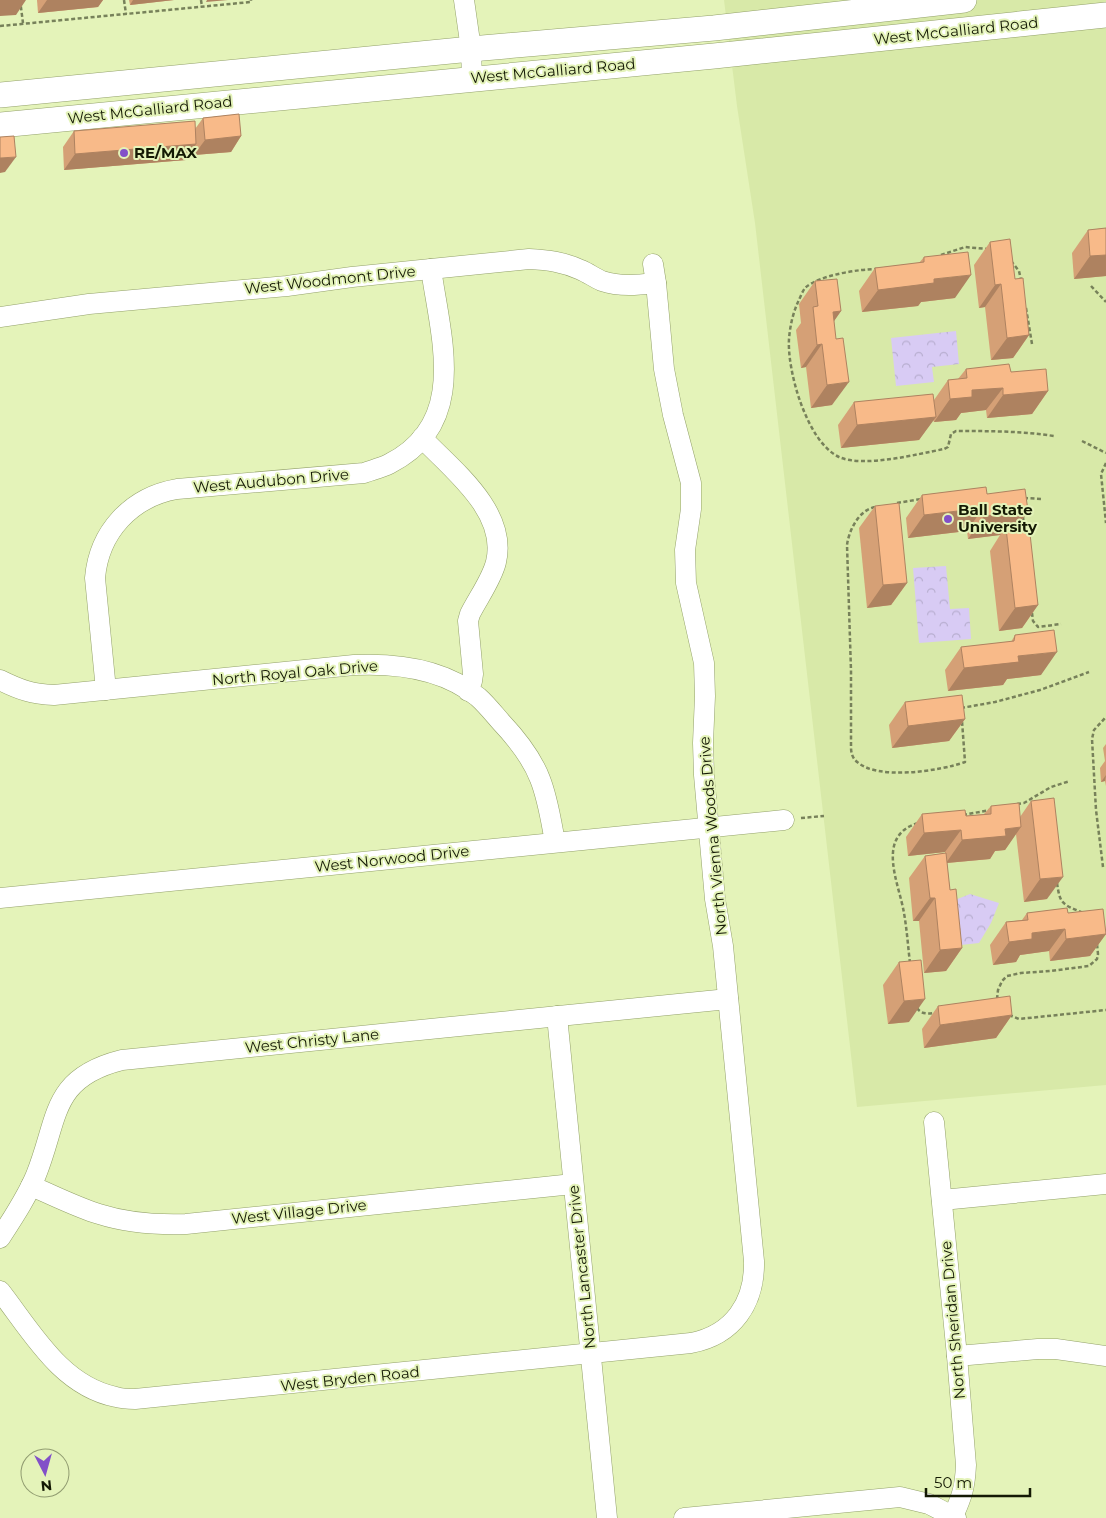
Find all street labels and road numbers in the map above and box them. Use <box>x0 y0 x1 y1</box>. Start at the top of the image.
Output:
street label: West McGalliard Road <box>873 12 1039 49</box>
street label: West McGalliard Road <box>470 54 636 87</box>
street label: West McGalliard Road <box>67 91 233 128</box>
street label: West Woodmont Drive <box>244 261 416 298</box>
street label: West Audubon Drive <box>192 464 350 497</box>
street label: North Royal Oak Drive <box>211 656 379 689</box>
street label: North Vienna Woods Drive <box>694 736 731 936</box>
street label: West Norwood Drive <box>314 841 470 876</box>
street label: West Christy Lane <box>244 1024 380 1057</box>
street label: North Lancaster Drive <box>563 1184 600 1350</box>
street label: West Village Drive <box>230 1195 368 1228</box>
street label: North Sheridan Drive <box>936 1240 969 1400</box>
street label: West Bryden Road <box>279 1362 421 1395</box>

